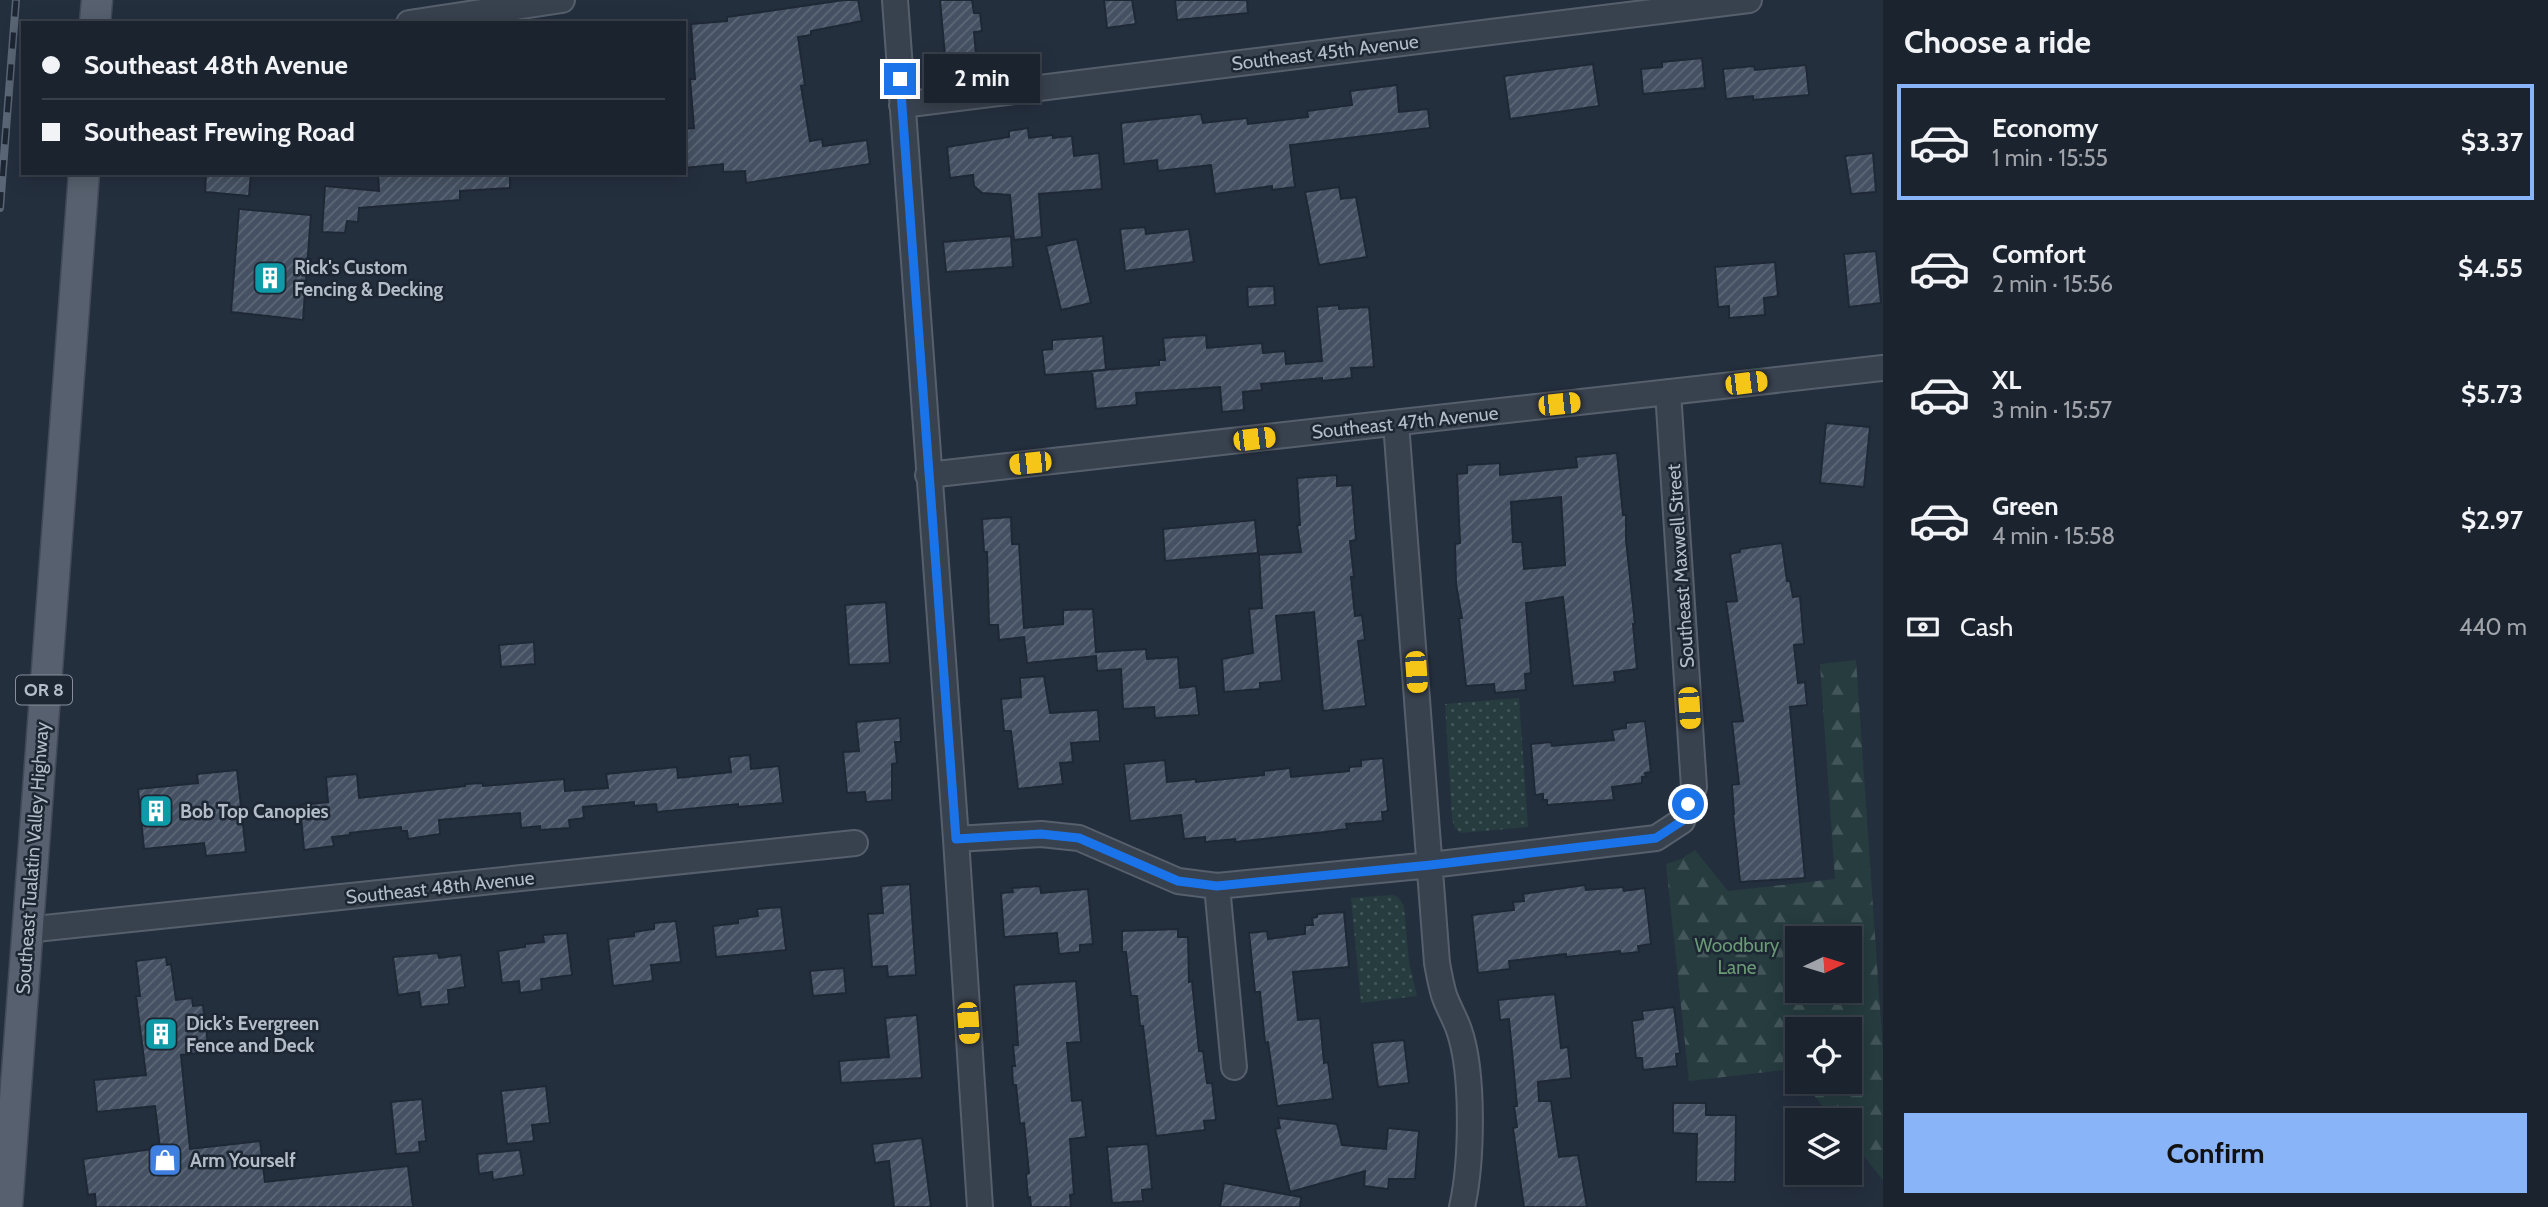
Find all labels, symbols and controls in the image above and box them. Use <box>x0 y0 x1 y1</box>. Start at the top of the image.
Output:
text: Choose a ride <box>1904 22 2091 61</box>
street label: Southeast 45th Avenue <box>1230 30 1420 75</box>
text: Southeast 48th Avenue <box>84 49 348 81</box>
callout: 2 min <box>925 55 1040 104</box>
route end <box>884 63 916 95</box>
text: 2 min <box>954 64 1010 92</box>
icon: car <box>1908 111 1971 174</box>
text: Economy <box>1992 112 2098 144</box>
text: Southeast Frewing Road <box>84 116 355 148</box>
text: $3.37 <box>2461 126 2523 158</box>
text: 1 min · 15:55 <box>1992 144 2108 172</box>
icon: car <box>1908 237 1971 300</box>
text: Comfort <box>1992 238 2086 270</box>
text: $4.55 <box>2458 252 2523 284</box>
place label: Rick's Custom Fencing & Decking <box>294 256 444 301</box>
building icon: Rick's Custom Fencing & Decking <box>251 259 289 297</box>
text: 2 min · 15:56 <box>1992 270 2113 298</box>
icon: car <box>1908 363 1971 426</box>
text: XL <box>1992 364 2021 396</box>
car <box>1724 370 1769 396</box>
text: $5.73 <box>2461 378 2523 410</box>
car <box>1538 391 1581 417</box>
text: 3 min · 15:57 <box>1992 396 2112 424</box>
street label: Southeast 47th Avenue <box>1311 401 1500 444</box>
car <box>1232 426 1277 452</box>
car <box>1009 450 1052 476</box>
street label: Southeast Maxwell Street <box>1662 463 1699 669</box>
icon: car <box>1908 489 1971 552</box>
text: Green <box>1992 490 2059 522</box>
text: $2.97 <box>2461 504 2523 536</box>
text: 4 min · 15:58 <box>1992 522 2115 550</box>
icon: cash <box>1904 608 1942 646</box>
text: Cash <box>1960 611 2013 643</box>
text: 440 m <box>2459 613 2527 641</box>
car <box>1405 650 1428 694</box>
road number: OR 8 <box>16 676 72 704</box>
car <box>1678 686 1701 730</box>
street label: Southeast Tualatin Valley Highway <box>12 721 54 995</box>
route start <box>1672 788 1704 820</box>
building icon: Bob Top Canopies <box>137 792 175 830</box>
place label: Bob Top Canopies <box>180 800 329 823</box>
street label: Southeast 48th Avenue <box>345 866 536 909</box>
north arrow <box>1785 926 1862 1003</box>
map controls <box>1785 926 1862 1185</box>
park label: Woodbury Lane <box>1695 934 1780 979</box>
car <box>957 1001 980 1045</box>
place label: Dick's Evergreen Fence and Deck <box>186 1012 319 1057</box>
building icon: Dick's Evergreen Fence and Deck <box>142 1015 180 1053</box>
button: locate <box>1785 1017 1862 1094</box>
button: layers <box>1785 1108 1862 1185</box>
button: Confirm <box>1904 1113 2527 1193</box>
shop icon: Arm Yourself <box>146 1141 184 1179</box>
place label: Arm Yourself <box>190 1149 296 1172</box>

